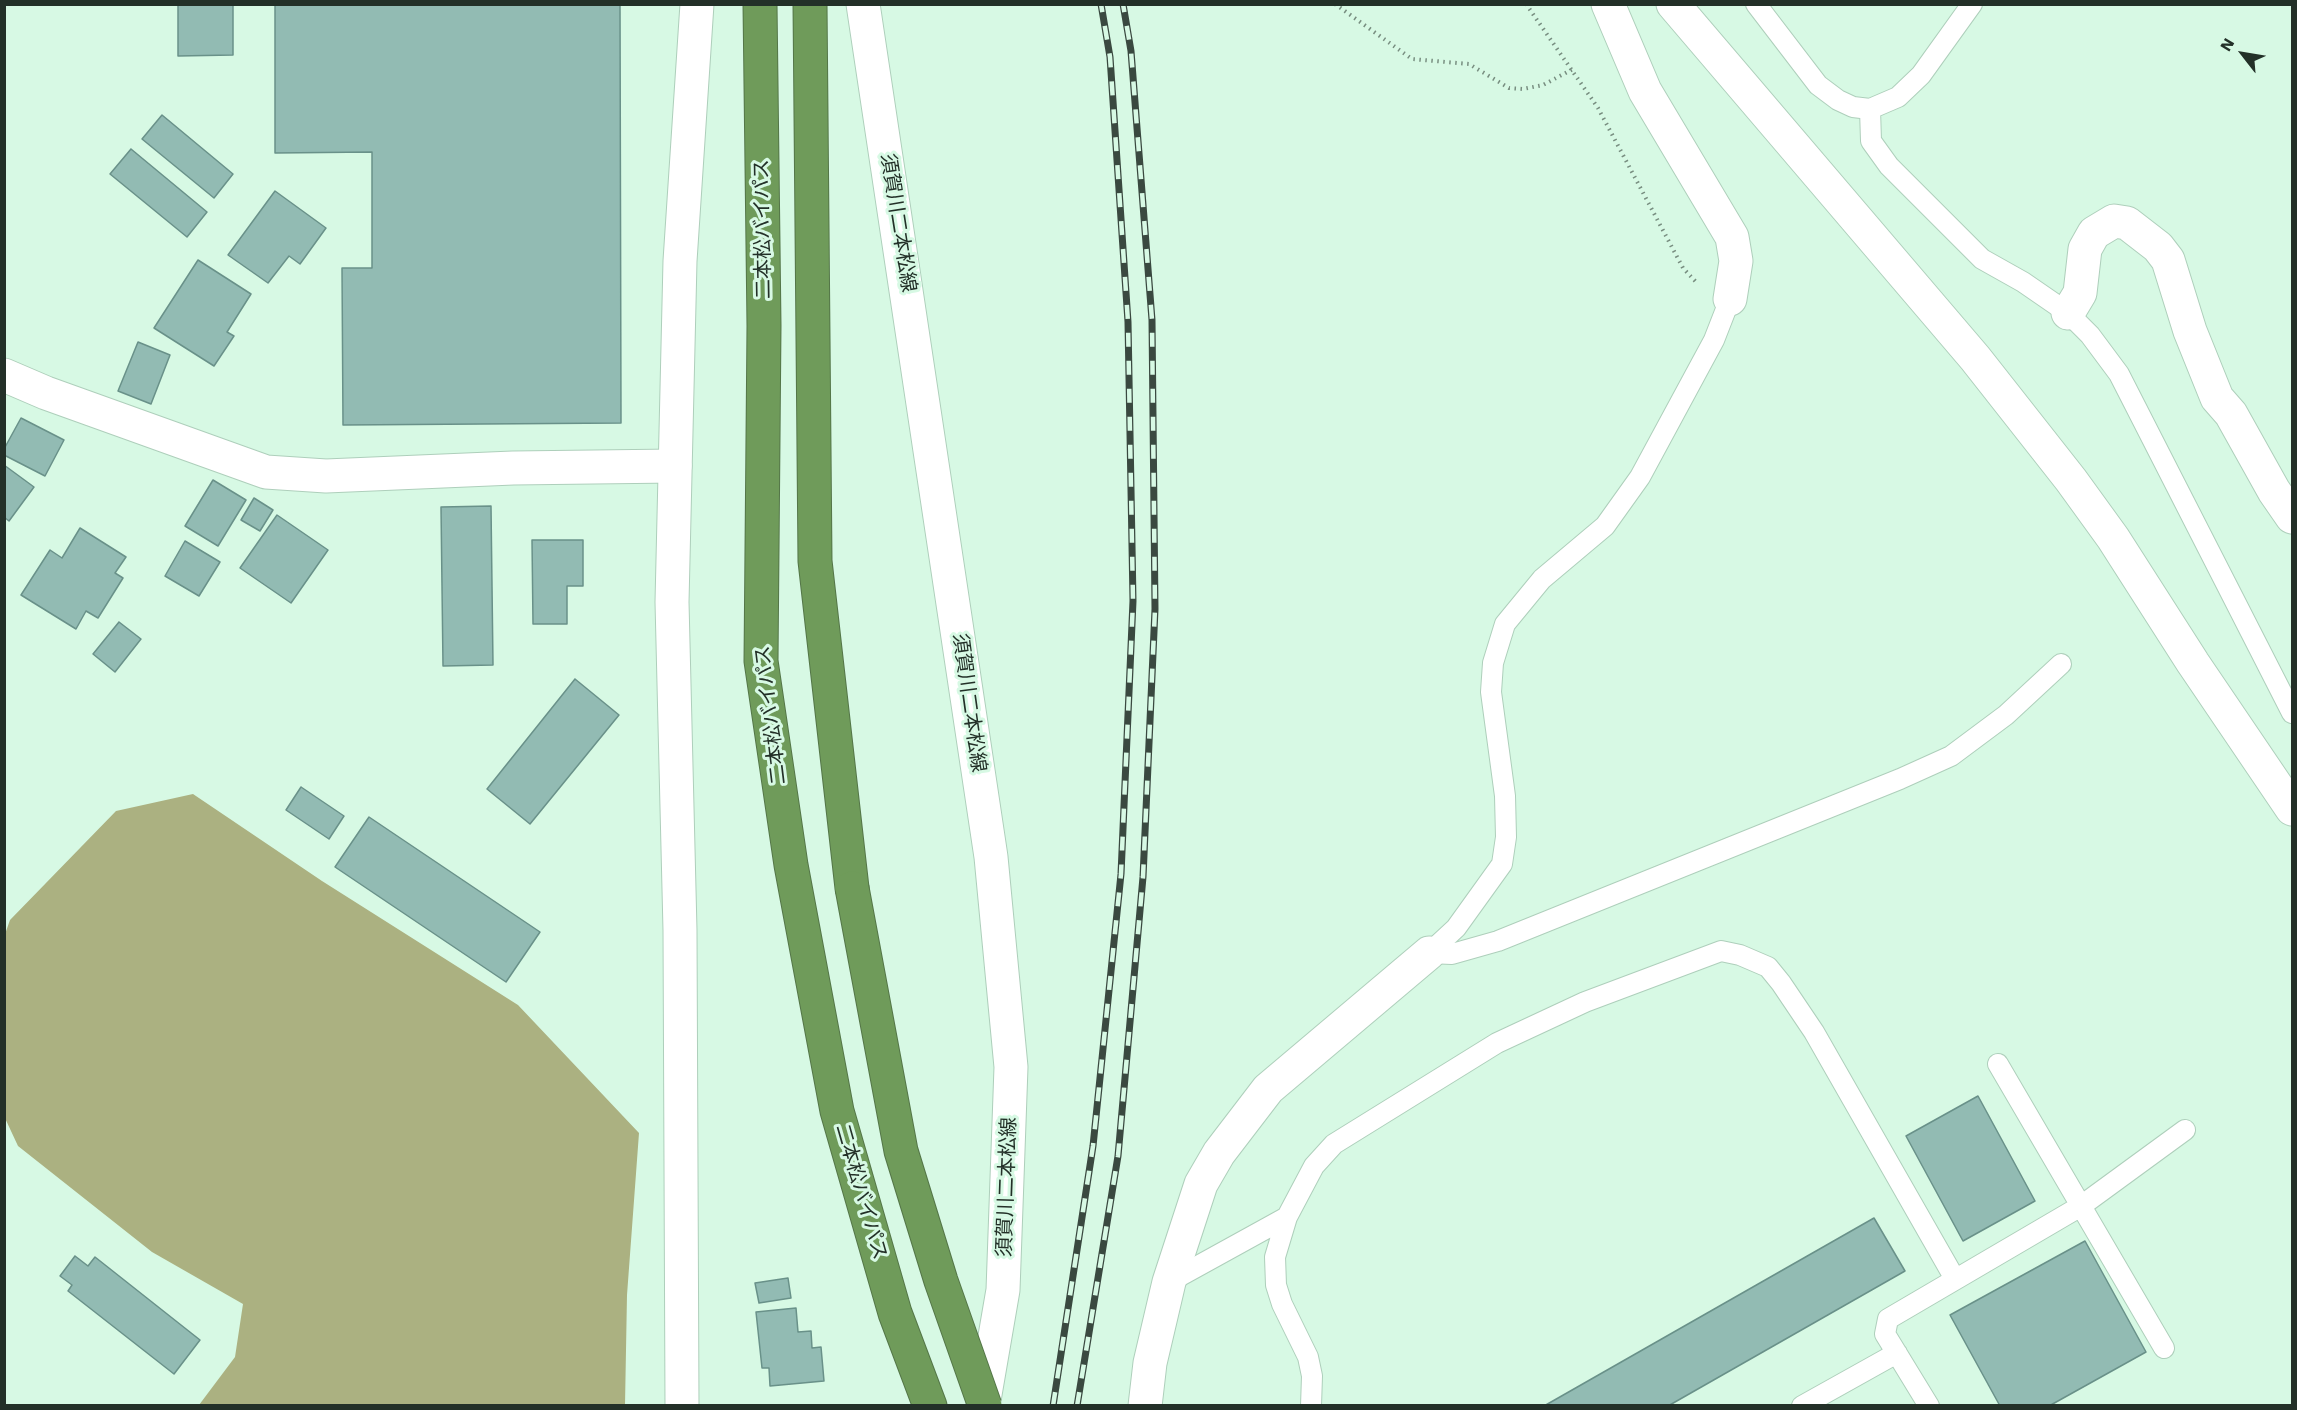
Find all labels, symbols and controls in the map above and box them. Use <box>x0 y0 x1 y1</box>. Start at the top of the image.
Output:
north arrow <box>2213 24 2273 84</box>
text: N <box>2216 35 2238 54</box>
street label: 須賀川二本松線 <box>875 152 921 294</box>
street label: 二本松バイパス <box>750 159 776 299</box>
street label: 須賀川二本松線 <box>947 632 991 774</box>
street label: 二本松バイパス <box>751 644 791 786</box>
street label: 須賀川二本松線 <box>993 1117 1021 1257</box>
street label: 二本松バイパス <box>830 1121 892 1263</box>

